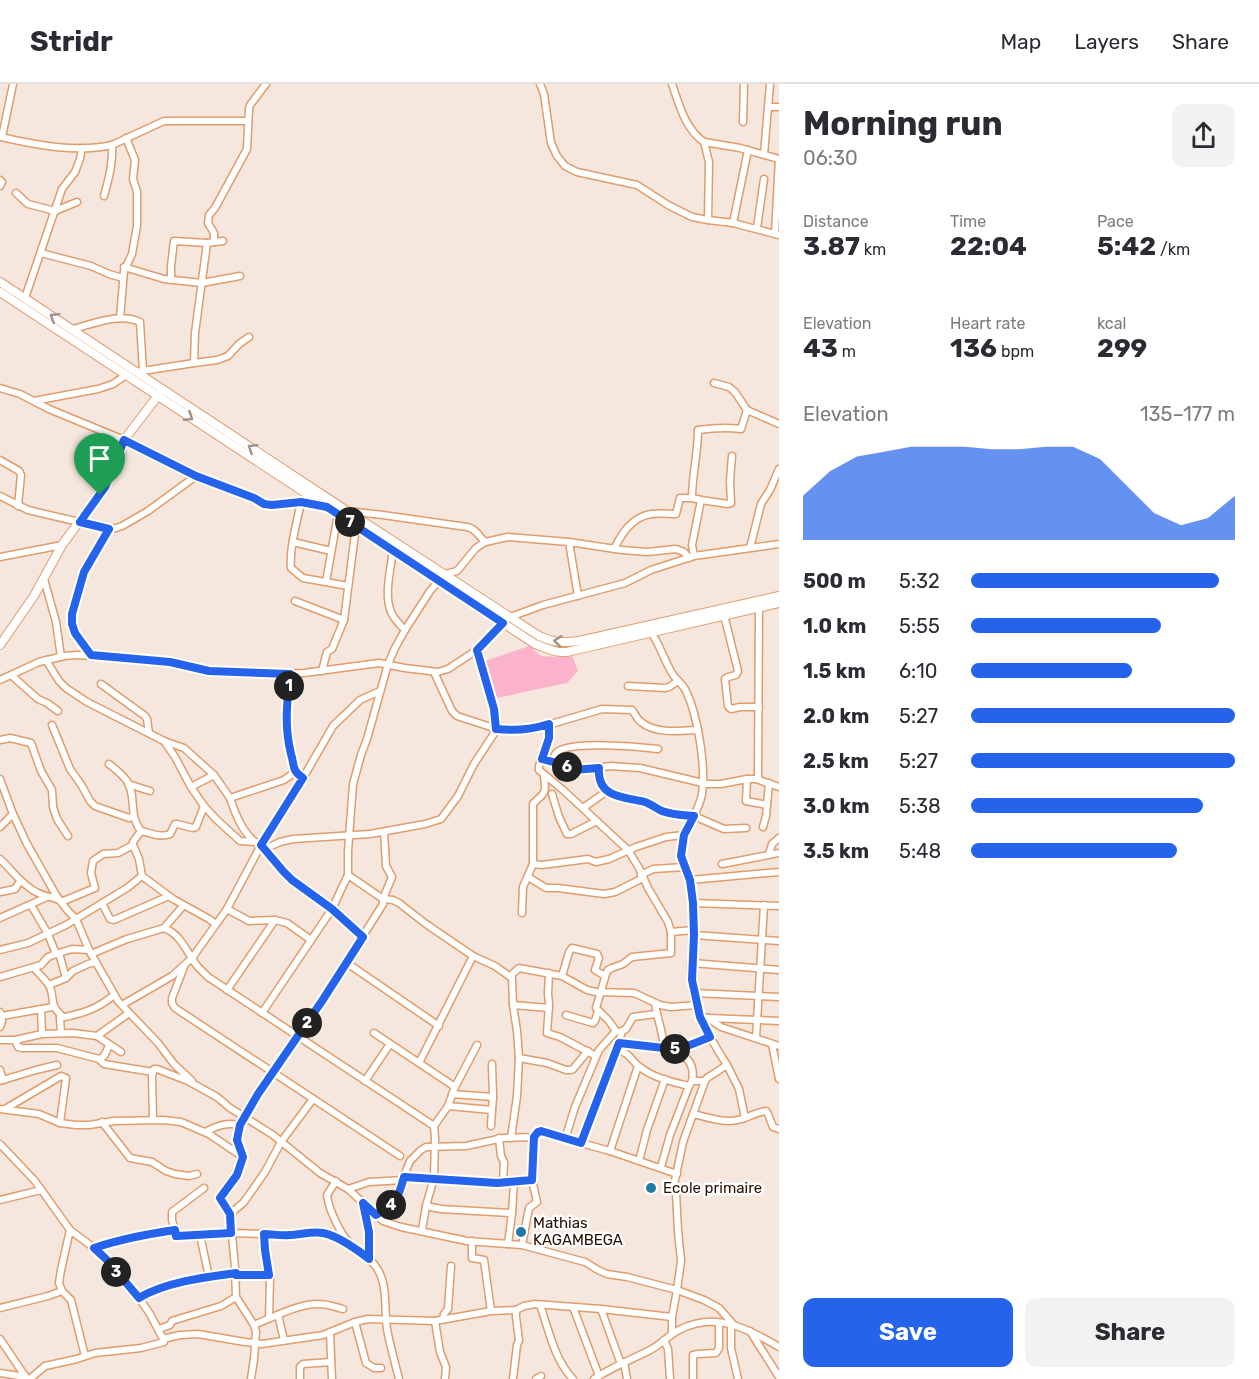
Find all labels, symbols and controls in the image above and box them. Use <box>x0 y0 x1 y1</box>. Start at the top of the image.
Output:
text: Stridr <box>30 25 113 58</box>
text: Map <box>1000 29 1041 54</box>
text: Layers <box>1074 29 1139 54</box>
text: Share <box>1172 29 1229 54</box>
text: Morning run <box>803 104 1003 143</box>
button: share <box>1172 104 1235 167</box>
text: 06:30 <box>803 146 858 170</box>
text: Distance <box>803 212 869 231</box>
text: Time <box>950 212 986 231</box>
text: Pace <box>1097 212 1134 231</box>
text: 3.87 <box>803 231 860 262</box>
text: 22:04 <box>950 231 1027 262</box>
text: 5:42 <box>1097 231 1156 262</box>
text: km <box>860 240 886 259</box>
text: /km <box>1156 240 1190 259</box>
one-way arrow <box>50 313 61 324</box>
text: Elevation <box>803 314 872 333</box>
text: Heart rate <box>950 314 1025 333</box>
text: kcal <box>1097 314 1126 333</box>
text: 43 <box>803 333 838 364</box>
text: 136 <box>950 333 997 364</box>
text: 299 <box>1097 333 1147 364</box>
text: m <box>838 342 856 361</box>
text: bpm <box>997 342 1034 361</box>
text: Elevation <box>803 402 889 426</box>
text: 135–177 m <box>1140 402 1235 426</box>
one-way arrow <box>183 410 193 422</box>
pin <box>74 433 125 495</box>
icon: arrive <box>83 442 116 475</box>
one-way arrow <box>247 444 258 455</box>
pin: 7 <box>335 507 365 537</box>
text: 7 <box>345 512 355 531</box>
text: 500 m <box>803 569 866 593</box>
text: 5:32 <box>899 569 940 593</box>
text: 1.0 km <box>803 614 866 638</box>
text: 5:55 <box>899 614 940 638</box>
one-way arrow <box>553 635 563 648</box>
text: 1.5 km <box>803 659 866 683</box>
text: 6:10 <box>899 659 937 683</box>
pin: 1 <box>274 671 304 701</box>
text: 1 <box>285 676 293 695</box>
text: 2.0 km <box>803 704 869 728</box>
text: 5:27 <box>899 704 938 728</box>
text: 2.5 km <box>803 749 869 773</box>
text: 5:27 <box>899 749 938 773</box>
pin: 6 <box>552 752 582 782</box>
text: 6 <box>562 757 572 776</box>
text: 3.0 km <box>803 794 870 818</box>
text: 5:38 <box>899 794 941 818</box>
text: 3.5 km <box>803 839 869 863</box>
text: 5:48 <box>899 839 941 863</box>
pin: 2 <box>292 1008 322 1038</box>
text: 2 <box>302 1013 312 1032</box>
pin: 5 <box>660 1034 690 1064</box>
text: 5 <box>670 1039 680 1058</box>
place label: Ecole primaire <box>663 1179 762 1197</box>
marker: Ecole primaire <box>644 1181 658 1195</box>
pin: 4 <box>376 1190 406 1220</box>
text: 4 <box>386 1195 396 1214</box>
place label: Mathias KAGAMBEGA <box>533 1214 623 1249</box>
marker: Mathias KAGAMBEGA <box>514 1225 528 1239</box>
pin: 3 <box>101 1257 131 1287</box>
text: 3 <box>111 1262 121 1281</box>
button: Save <box>803 1298 1013 1367</box>
button: Share <box>1025 1298 1235 1367</box>

